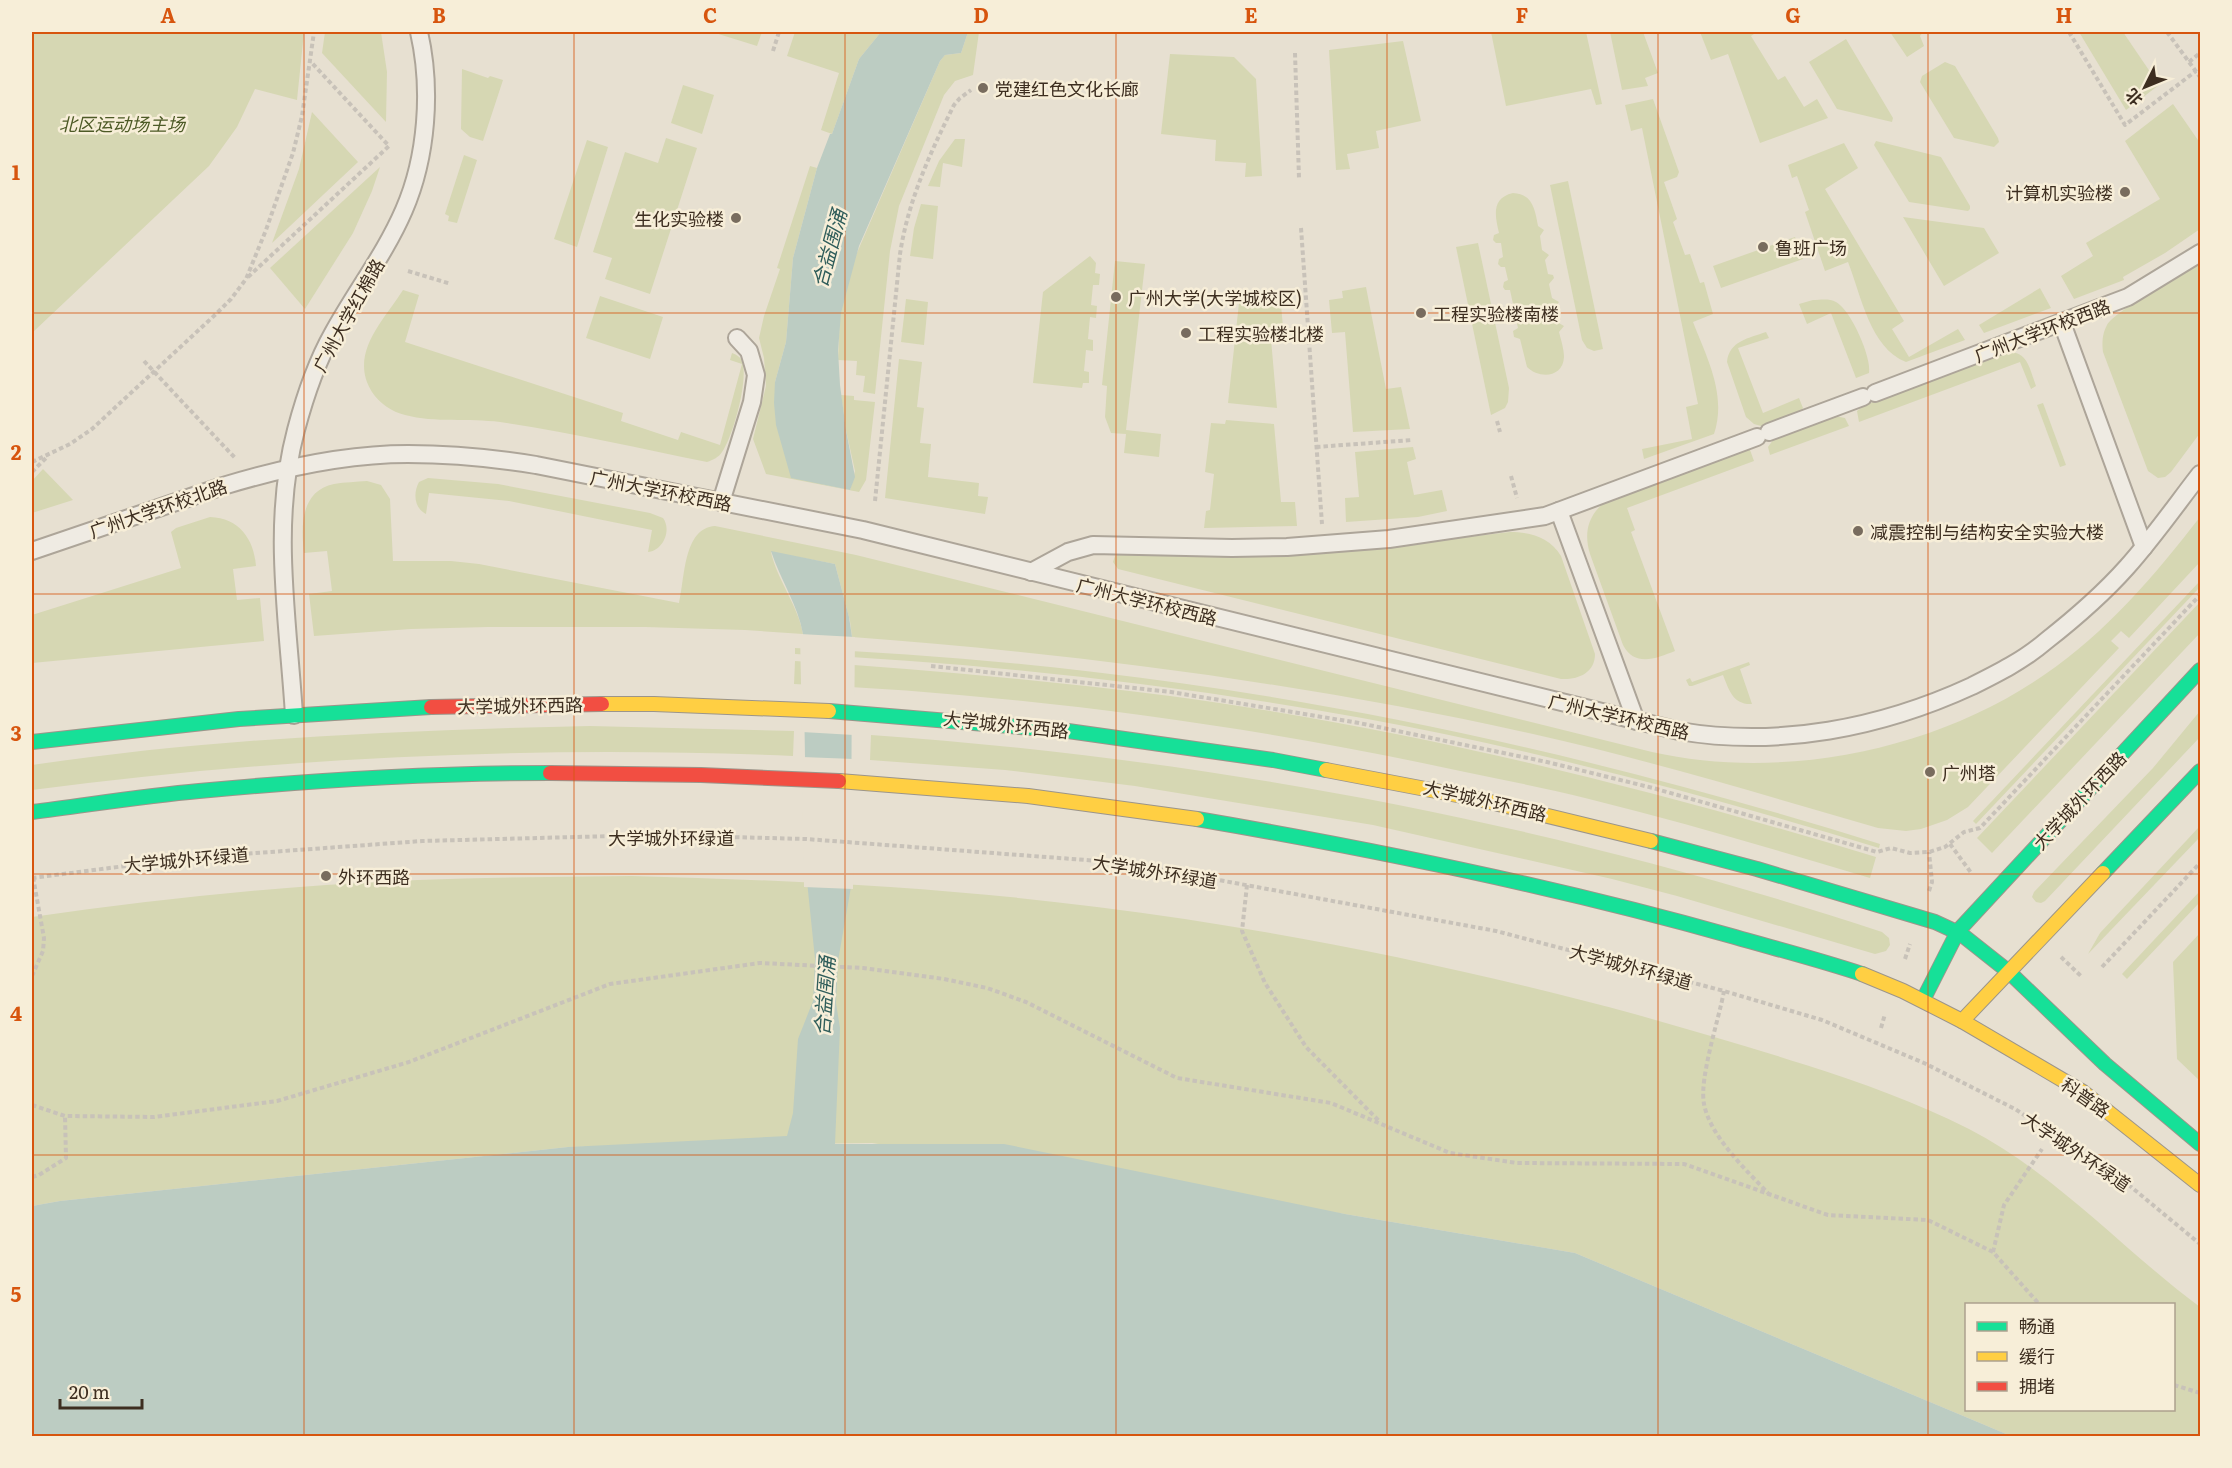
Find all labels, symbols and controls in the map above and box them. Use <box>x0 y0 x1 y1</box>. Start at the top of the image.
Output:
text: A <box>160 0 176 29</box>
text: B <box>432 0 446 29</box>
text: C <box>703 0 717 29</box>
text: D <box>973 0 989 29</box>
text: E <box>1244 0 1258 29</box>
text: F <box>1516 0 1529 29</box>
text: G <box>1785 0 1801 29</box>
text: H <box>2056 0 2072 29</box>
north arrow <box>2115 57 2175 117</box>
place label: 党建红色文化长廊 <box>995 75 1139 102</box>
marker: 党建红色文化长廊 <box>976 81 990 95</box>
text: 北 <box>2119 84 2148 112</box>
park label: 北区运动场主场 <box>59 110 187 137</box>
text: 1 <box>12 156 20 186</box>
place label: 计算机实验楼 <box>2005 179 2113 206</box>
marker: 计算机实验楼 <box>2118 185 2132 199</box>
water label: 合益围涌 <box>803 204 853 291</box>
place label: 生化实验楼 <box>634 205 724 232</box>
marker: 生化实验楼 <box>729 211 743 225</box>
place label: 鲁班广场 <box>1775 234 1847 261</box>
marker: 鲁班广场 <box>1756 240 1770 254</box>
street label: 广州大学红棉路 <box>306 253 390 377</box>
place label: 广州大学(大学城校区) <box>1128 284 1302 311</box>
marker: 广州大学(大学城校区) <box>1109 290 1123 304</box>
street label: 广州大学环校西路 <box>1970 292 2114 368</box>
place label: 工程实验楼南楼 <box>1433 300 1559 327</box>
marker: 工程实验楼南楼 <box>1414 306 1428 320</box>
place label: 工程实验楼北楼 <box>1198 320 1324 347</box>
marker: 工程实验楼北楼 <box>1179 326 1193 340</box>
text: 2 <box>11 436 22 466</box>
street label: 广州大学环校西路 <box>588 463 734 517</box>
street label: 广州大学环校北路 <box>86 472 230 544</box>
place label: 减震控制与结构安全实验大楼 <box>1870 518 2104 545</box>
marker: 减震控制与结构安全实验大楼 <box>1851 524 1865 538</box>
street label: 广州大学环校西路 <box>1074 570 1220 632</box>
street label: 广州大学环校西路 <box>1546 687 1692 745</box>
street label: 大学城外环西路 <box>457 690 583 720</box>
street label: 大学城外环西路 <box>942 704 1070 744</box>
text: 3 <box>10 717 22 747</box>
street label: 大学城外环西路 <box>2026 745 2132 855</box>
place label: 广州塔 <box>1942 759 1996 786</box>
marker: 广州塔 <box>1923 765 1937 779</box>
street label: 大学城外环西路 <box>1421 773 1549 827</box>
street label: 大学城外环绿道 <box>608 824 734 851</box>
street label: 大学城外环绿道 <box>122 840 250 878</box>
street label: 大学城外环绿道 <box>1091 848 1219 894</box>
place label: 外环西路 <box>338 863 410 890</box>
marker: 外环西路 <box>319 869 333 883</box>
street label: 大学城外环绿道 <box>1567 937 1695 995</box>
water label: 合益围涌 <box>805 953 841 1037</box>
text: 4 <box>10 997 22 1027</box>
street label: 科普路 <box>2056 1070 2116 1124</box>
street label: 大学城外环绿道 <box>2017 1105 2137 1197</box>
text: 5 <box>11 1278 22 1308</box>
legend <box>1965 1303 2175 1411</box>
text: 畅通 <box>2019 1312 2055 1339</box>
text: 缓行 <box>2019 1342 2055 1369</box>
scale bar <box>60 1372 142 1410</box>
text: 拥堵 <box>2019 1372 2055 1399</box>
text: 20 m <box>69 1378 110 1405</box>

